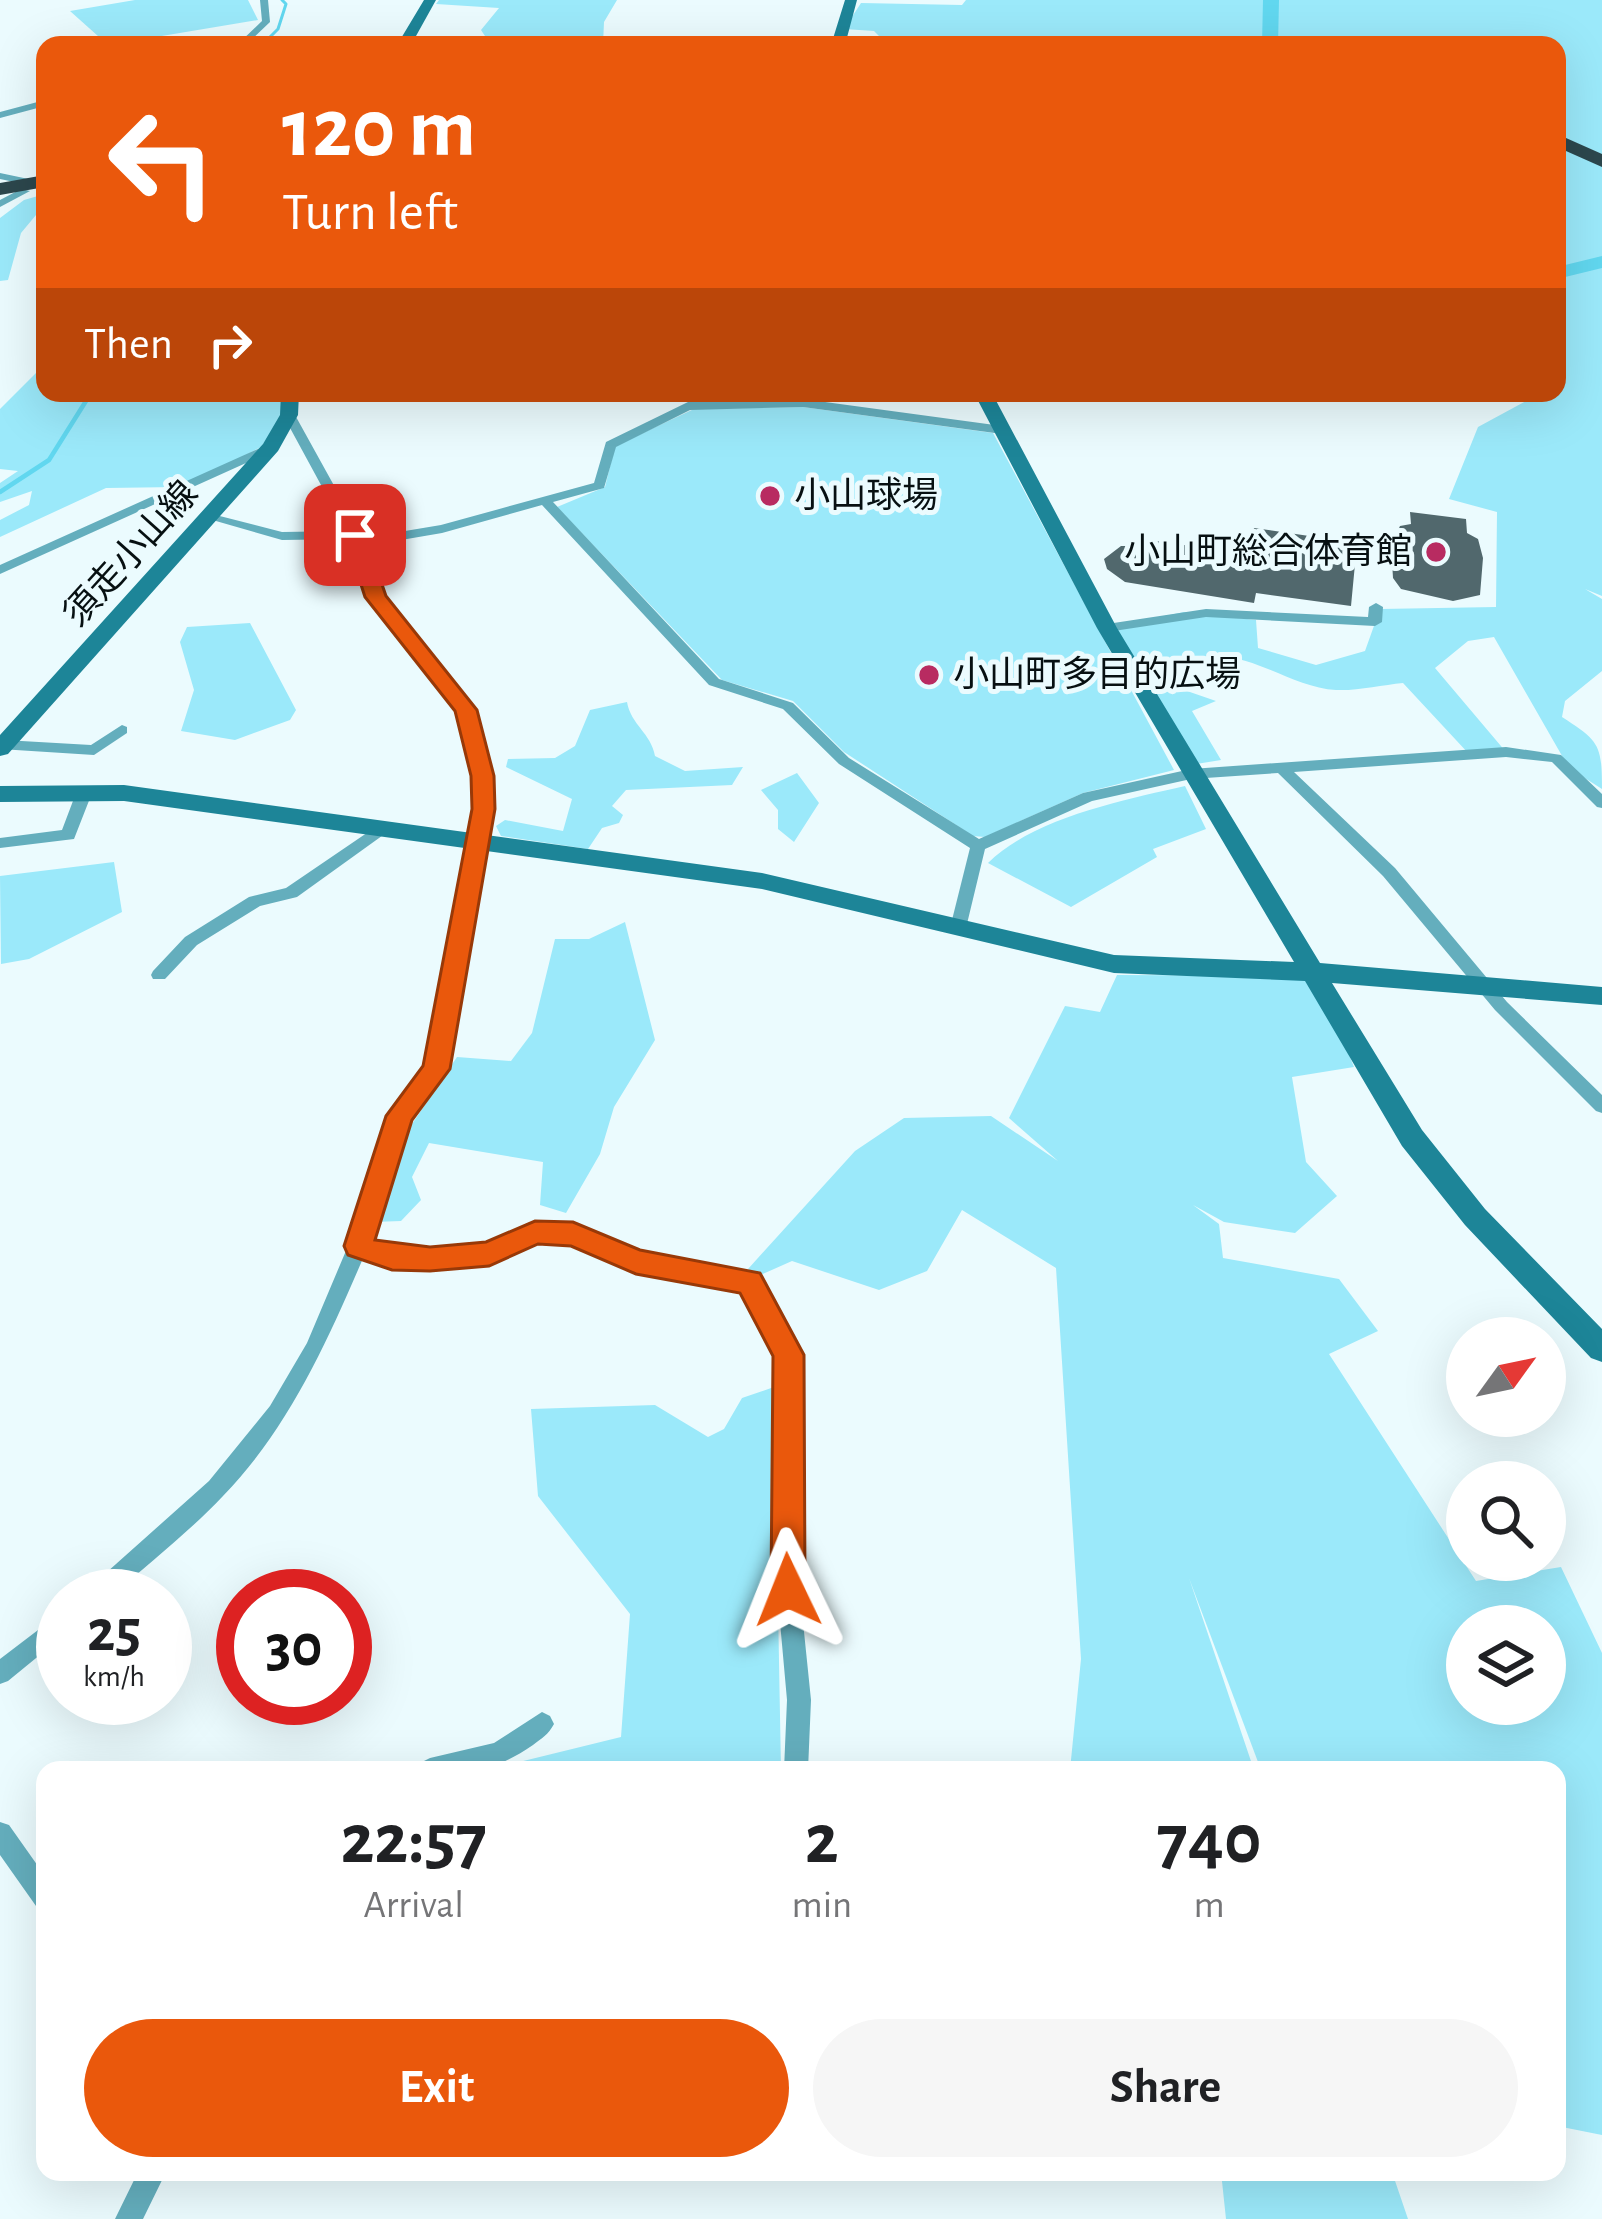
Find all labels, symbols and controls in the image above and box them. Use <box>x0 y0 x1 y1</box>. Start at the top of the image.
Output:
icon: left <box>84 84 240 240</box>
text: 120 m <box>282 88 476 172</box>
text: Turn left <box>282 186 458 240</box>
icon: right <box>197 312 263 378</box>
text: Then <box>84 322 173 367</box>
street label: 須走小山線 <box>56 474 205 633</box>
place label: 小山球場 <box>794 476 938 514</box>
marker: 小山球場 <box>757 483 783 509</box>
pin <box>304 484 406 586</box>
icon: arrive <box>322 502 388 568</box>
place label: 小山町総合体育館 <box>1124 532 1412 570</box>
marker: 小山町総合体育館 <box>1423 539 1449 565</box>
place label: 小山町多目的広場 <box>953 655 1241 693</box>
marker: 小山町多目的広場 <box>916 662 942 688</box>
north arrow <box>1446 1317 1566 1437</box>
map controls <box>1446 1317 1566 1725</box>
button: search <box>1446 1461 1566 1581</box>
position arrow <box>725 1527 851 1653</box>
speed limit sign: 30 <box>216 1569 372 1725</box>
text: 25 <box>87 1602 141 1662</box>
button: layers <box>1446 1605 1566 1725</box>
text: km/h <box>83 1662 145 1692</box>
text: 22:57 <box>340 1804 487 1876</box>
text: 2 <box>805 1804 839 1876</box>
text: 740 <box>1157 1804 1262 1876</box>
text: Arrival <box>364 1886 464 1925</box>
text: min <box>791 1886 852 1925</box>
text: m <box>1193 1886 1225 1925</box>
button: Exit <box>84 2019 789 2157</box>
button: Share <box>813 2019 1518 2157</box>

